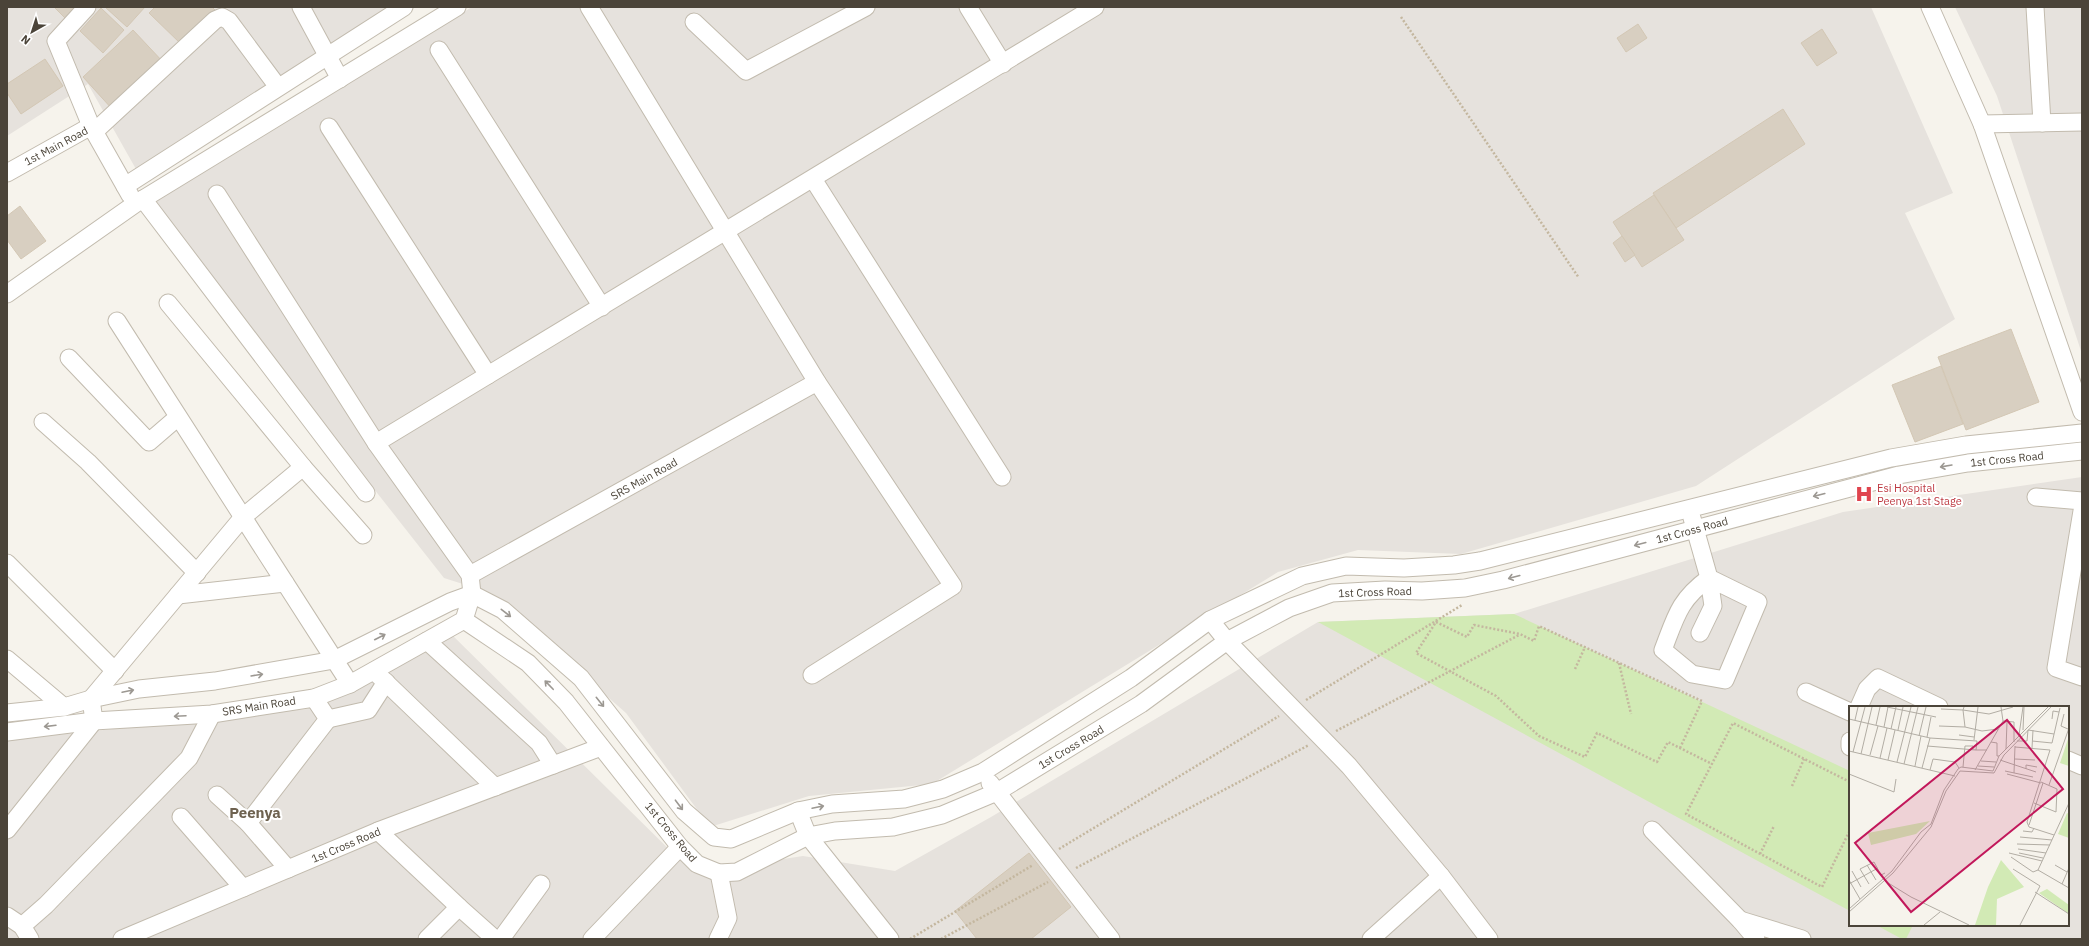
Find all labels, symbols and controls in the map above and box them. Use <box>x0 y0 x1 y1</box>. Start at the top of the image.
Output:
north arrow <box>12 12 52 52</box>
text: N <box>18 32 33 48</box>
street label: 1st Main Road <box>22 123 90 169</box>
street label: 1st Cross Road <box>1970 448 2044 470</box>
street label: SRS Main Road <box>608 455 680 503</box>
one-way arrow <box>1940 463 1953 471</box>
place label: Esi Hospital Peenya 1st Stage <box>1877 481 1962 508</box>
hospital icon: Esi Hospital Peenya 1st Stage <box>1854 484 1874 504</box>
one-way arrow <box>1813 492 1826 500</box>
street label: 1st Cross Road <box>1655 514 1729 546</box>
one-way arrow <box>1634 541 1647 548</box>
one-way arrow <box>1508 574 1521 581</box>
street label: 1st Cross Road <box>1338 584 1412 600</box>
one-way arrow <box>500 608 511 617</box>
one-way arrow <box>373 633 385 640</box>
one-way arrow <box>250 671 263 679</box>
one-way arrow <box>544 680 554 690</box>
one-way arrow <box>121 687 134 695</box>
street label: SRS Main Road <box>221 693 297 719</box>
one-way arrow <box>595 696 604 707</box>
inset map <box>1849 706 2069 926</box>
one-way arrow <box>174 712 187 719</box>
one-way arrow <box>44 722 57 730</box>
street label: 1st Cross Road <box>1036 722 1106 772</box>
street label: 1st Cross Road <box>642 799 700 865</box>
one-way arrow <box>675 799 684 810</box>
one-way arrow <box>811 802 824 810</box>
district label: Peenya <box>229 803 281 822</box>
street label: 1st Cross Road <box>309 824 383 866</box>

